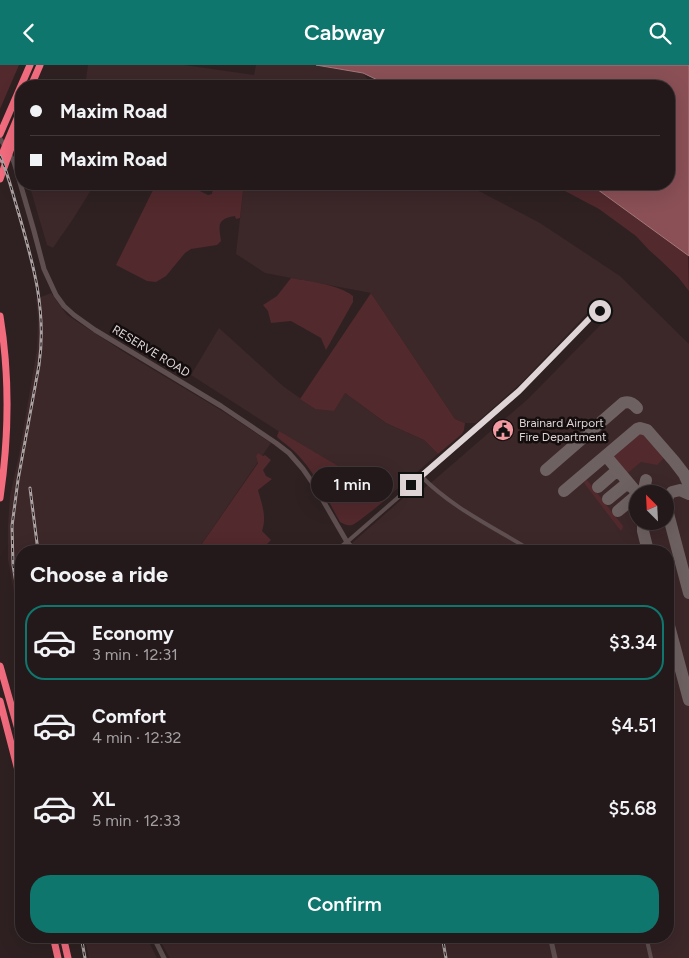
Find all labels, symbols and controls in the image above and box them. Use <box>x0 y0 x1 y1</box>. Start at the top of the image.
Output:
icon: back <box>15 19 43 47</box>
text: Cabway <box>304 19 385 46</box>
icon: search <box>646 19 674 47</box>
text: Maxim Road <box>60 100 167 123</box>
text: Maxim Road <box>60 148 167 171</box>
route start <box>589 300 611 322</box>
street label: RESERVE ROAD <box>110 322 192 380</box>
place label: Brainard Airport Fire Department <box>519 416 607 444</box>
public building icon: Brainard Airport Fire Department <box>491 418 515 442</box>
callout: 1 min <box>311 467 394 503</box>
route end <box>400 474 422 496</box>
text: 1 min <box>333 475 371 494</box>
north arrow <box>629 485 674 530</box>
map controls <box>629 485 674 530</box>
text: Choose a ride <box>30 561 168 588</box>
icon: car <box>32 620 77 665</box>
text: Economy <box>92 622 174 645</box>
text: $3.34 <box>609 631 657 654</box>
text: 3 min · 12:31 <box>92 645 178 664</box>
icon: car <box>32 703 77 748</box>
text: Comfort <box>92 705 167 728</box>
text: $4.51 <box>611 714 657 737</box>
text: 4 min · 12:32 <box>92 728 181 747</box>
icon: car <box>32 786 77 831</box>
text: XL <box>92 788 115 811</box>
text: $5.68 <box>608 797 657 820</box>
text: 5 min · 12:33 <box>92 811 180 830</box>
button: Confirm <box>30 875 659 933</box>

